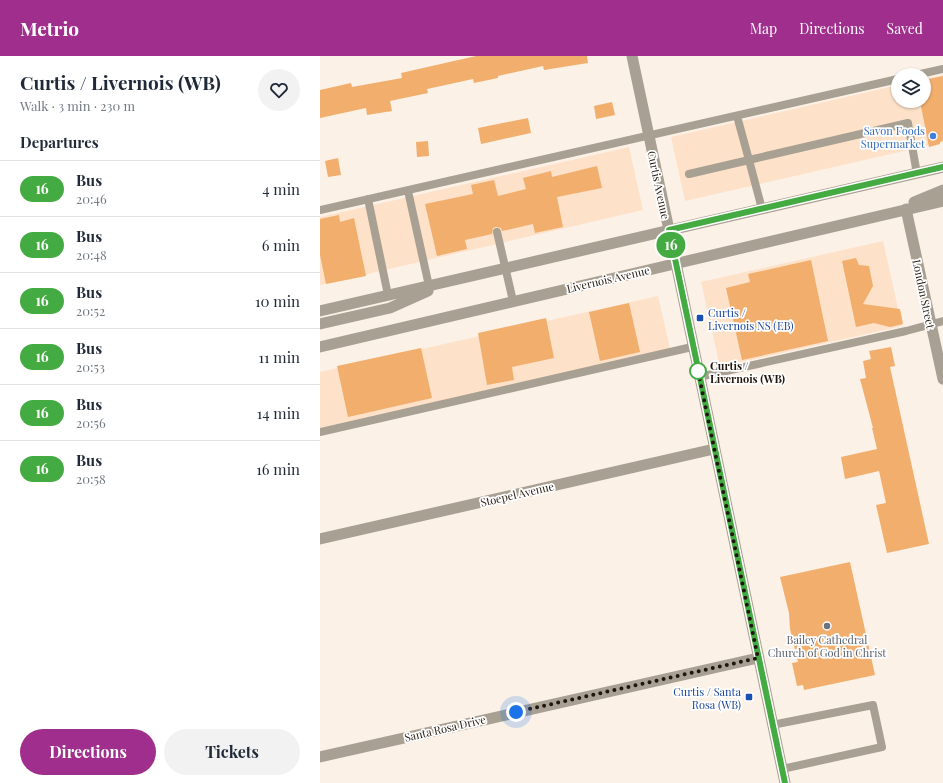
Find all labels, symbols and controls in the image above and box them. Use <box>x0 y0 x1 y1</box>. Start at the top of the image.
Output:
text: Metrio <box>20 15 79 41</box>
text: Map <box>750 19 777 38</box>
text: Directions <box>799 19 865 38</box>
text: Saved <box>887 19 923 38</box>
map controls <box>891 68 931 108</box>
button: layers <box>891 68 931 108</box>
text: Curtis / Livernois (WB) <box>20 69 221 95</box>
button: heart <box>258 69 300 111</box>
text: Walk · 3 min · 230 m <box>20 97 135 114</box>
place label: Savon Foods Supermarket <box>861 123 925 151</box>
marker: Savon Foods Supermarket <box>928 131 938 141</box>
text: Departures <box>20 132 99 152</box>
street label: Curtis Avenue <box>644 149 674 221</box>
text: Bus <box>76 170 102 190</box>
text: 16 <box>35 179 49 198</box>
text: 4 min <box>262 179 300 199</box>
text: 20:46 <box>76 190 107 207</box>
text: Bus <box>76 226 102 246</box>
line badge: 16 <box>653 232 689 258</box>
text: 16 <box>35 235 49 254</box>
text: 6 min <box>262 235 300 255</box>
text: 16 <box>664 235 678 254</box>
text: 20:48 <box>76 246 107 263</box>
street label: London Street <box>909 258 939 330</box>
street label: Livernois Avenue <box>565 262 651 296</box>
text: Bus <box>76 282 102 302</box>
text: 16 <box>35 291 49 310</box>
text: 10 min <box>255 291 300 311</box>
text: 20:52 <box>76 302 105 319</box>
place label: Curtis / Livernois NS (EB) <box>708 305 794 333</box>
marker: Curtis / Livernois NS (EB) <box>695 313 705 323</box>
text: Bus <box>76 338 102 358</box>
text: 16 <box>35 347 49 366</box>
text: 11 min <box>258 347 300 367</box>
text: 20:53 <box>76 358 105 375</box>
place label: Curtis / Livernois (WB) <box>710 358 786 386</box>
marker: Curtis / Livernois (WB) <box>689 362 707 380</box>
text: Bus <box>76 394 102 414</box>
text: 16 <box>35 403 49 422</box>
text: 14 min <box>257 403 300 423</box>
text: 20:56 <box>76 414 106 431</box>
text: Bus <box>76 450 102 470</box>
text: 16 <box>35 459 49 478</box>
text: 16 min <box>256 459 300 479</box>
text: 20:58 <box>76 470 106 487</box>
street label: Stoepel Avenue <box>479 478 556 510</box>
marker: Bailey Cathedral Church of God in Christ <box>822 621 832 631</box>
place label: Bailey Cathedral Church of God in Christ <box>768 632 886 660</box>
place label: Curtis / Santa Rosa (WB) <box>673 684 742 712</box>
marker: Curtis / Santa Rosa (WB) <box>744 692 754 702</box>
your location <box>506 702 526 722</box>
street label: Santa Rosa Drive <box>403 711 488 745</box>
button: Directions <box>20 729 156 775</box>
button: Tickets <box>164 729 300 775</box>

